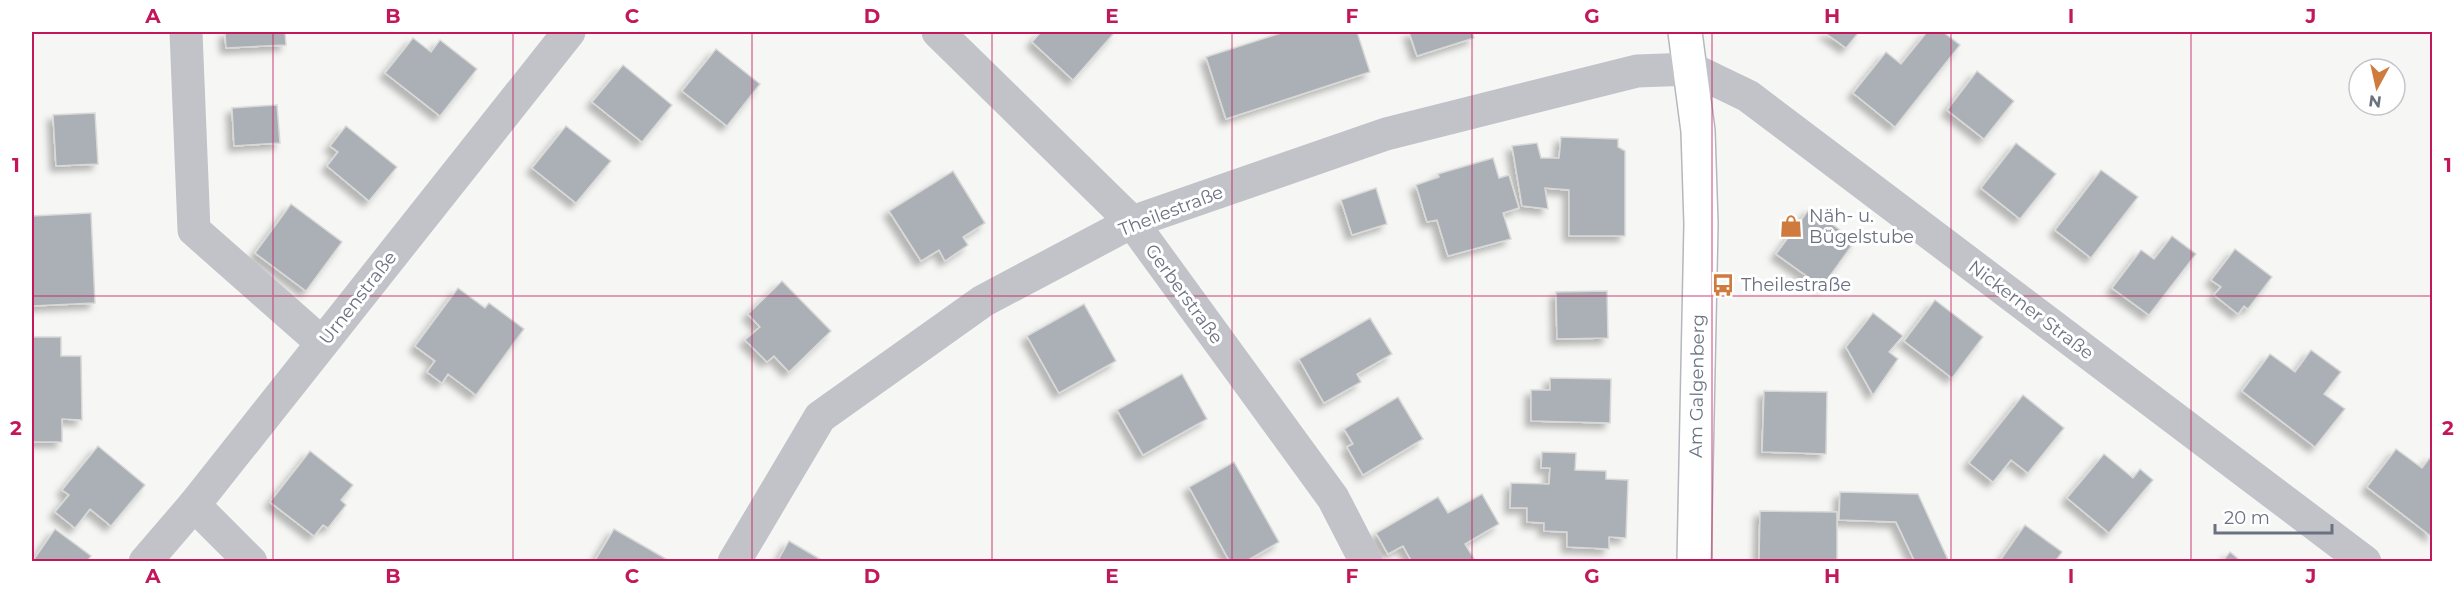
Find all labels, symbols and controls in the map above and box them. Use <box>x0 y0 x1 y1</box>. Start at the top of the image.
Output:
text: A <box>144 4 161 28</box>
text: B <box>385 4 401 28</box>
text: C <box>625 4 640 28</box>
text: D <box>864 4 880 28</box>
text: E <box>1105 4 1119 28</box>
text: F <box>1346 4 1359 28</box>
text: G <box>1584 4 1600 28</box>
text: H <box>1824 4 1840 28</box>
text: I <box>2068 4 2074 28</box>
text: J <box>2305 4 2316 28</box>
north arrow <box>2347 57 2407 117</box>
text: N <box>2367 91 2383 112</box>
text: 1 <box>12 153 20 177</box>
text: 1 <box>2444 153 2452 177</box>
street label: Theilestraße <box>1116 181 1226 241</box>
place label: Näh- u. Bügelstube <box>1809 205 1914 248</box>
shop icon: Näh- u. Bügelstube <box>1778 213 1804 239</box>
street label: Gerberstraße <box>1140 240 1228 348</box>
street label: Urnenstraße <box>315 247 401 349</box>
street label: Nickerner Straße <box>1964 256 2098 364</box>
bus stop icon: Theilestraße <box>1710 272 1736 298</box>
place label: Theilestraße <box>1741 274 1851 296</box>
street label: Am Galgenberg <box>1685 314 1709 458</box>
text: 2 <box>10 416 22 440</box>
text: 2 <box>2442 416 2454 440</box>
scale bar <box>2215 497 2332 535</box>
text: 20 m <box>2224 507 2270 529</box>
text: A <box>144 564 161 588</box>
text: B <box>385 564 401 588</box>
text: C <box>625 564 640 588</box>
text: D <box>864 564 880 588</box>
text: E <box>1105 564 1119 588</box>
text: F <box>1346 564 1359 588</box>
text: G <box>1584 564 1600 588</box>
text: H <box>1824 564 1840 588</box>
text: I <box>2068 564 2074 588</box>
text: J <box>2305 564 2316 588</box>

